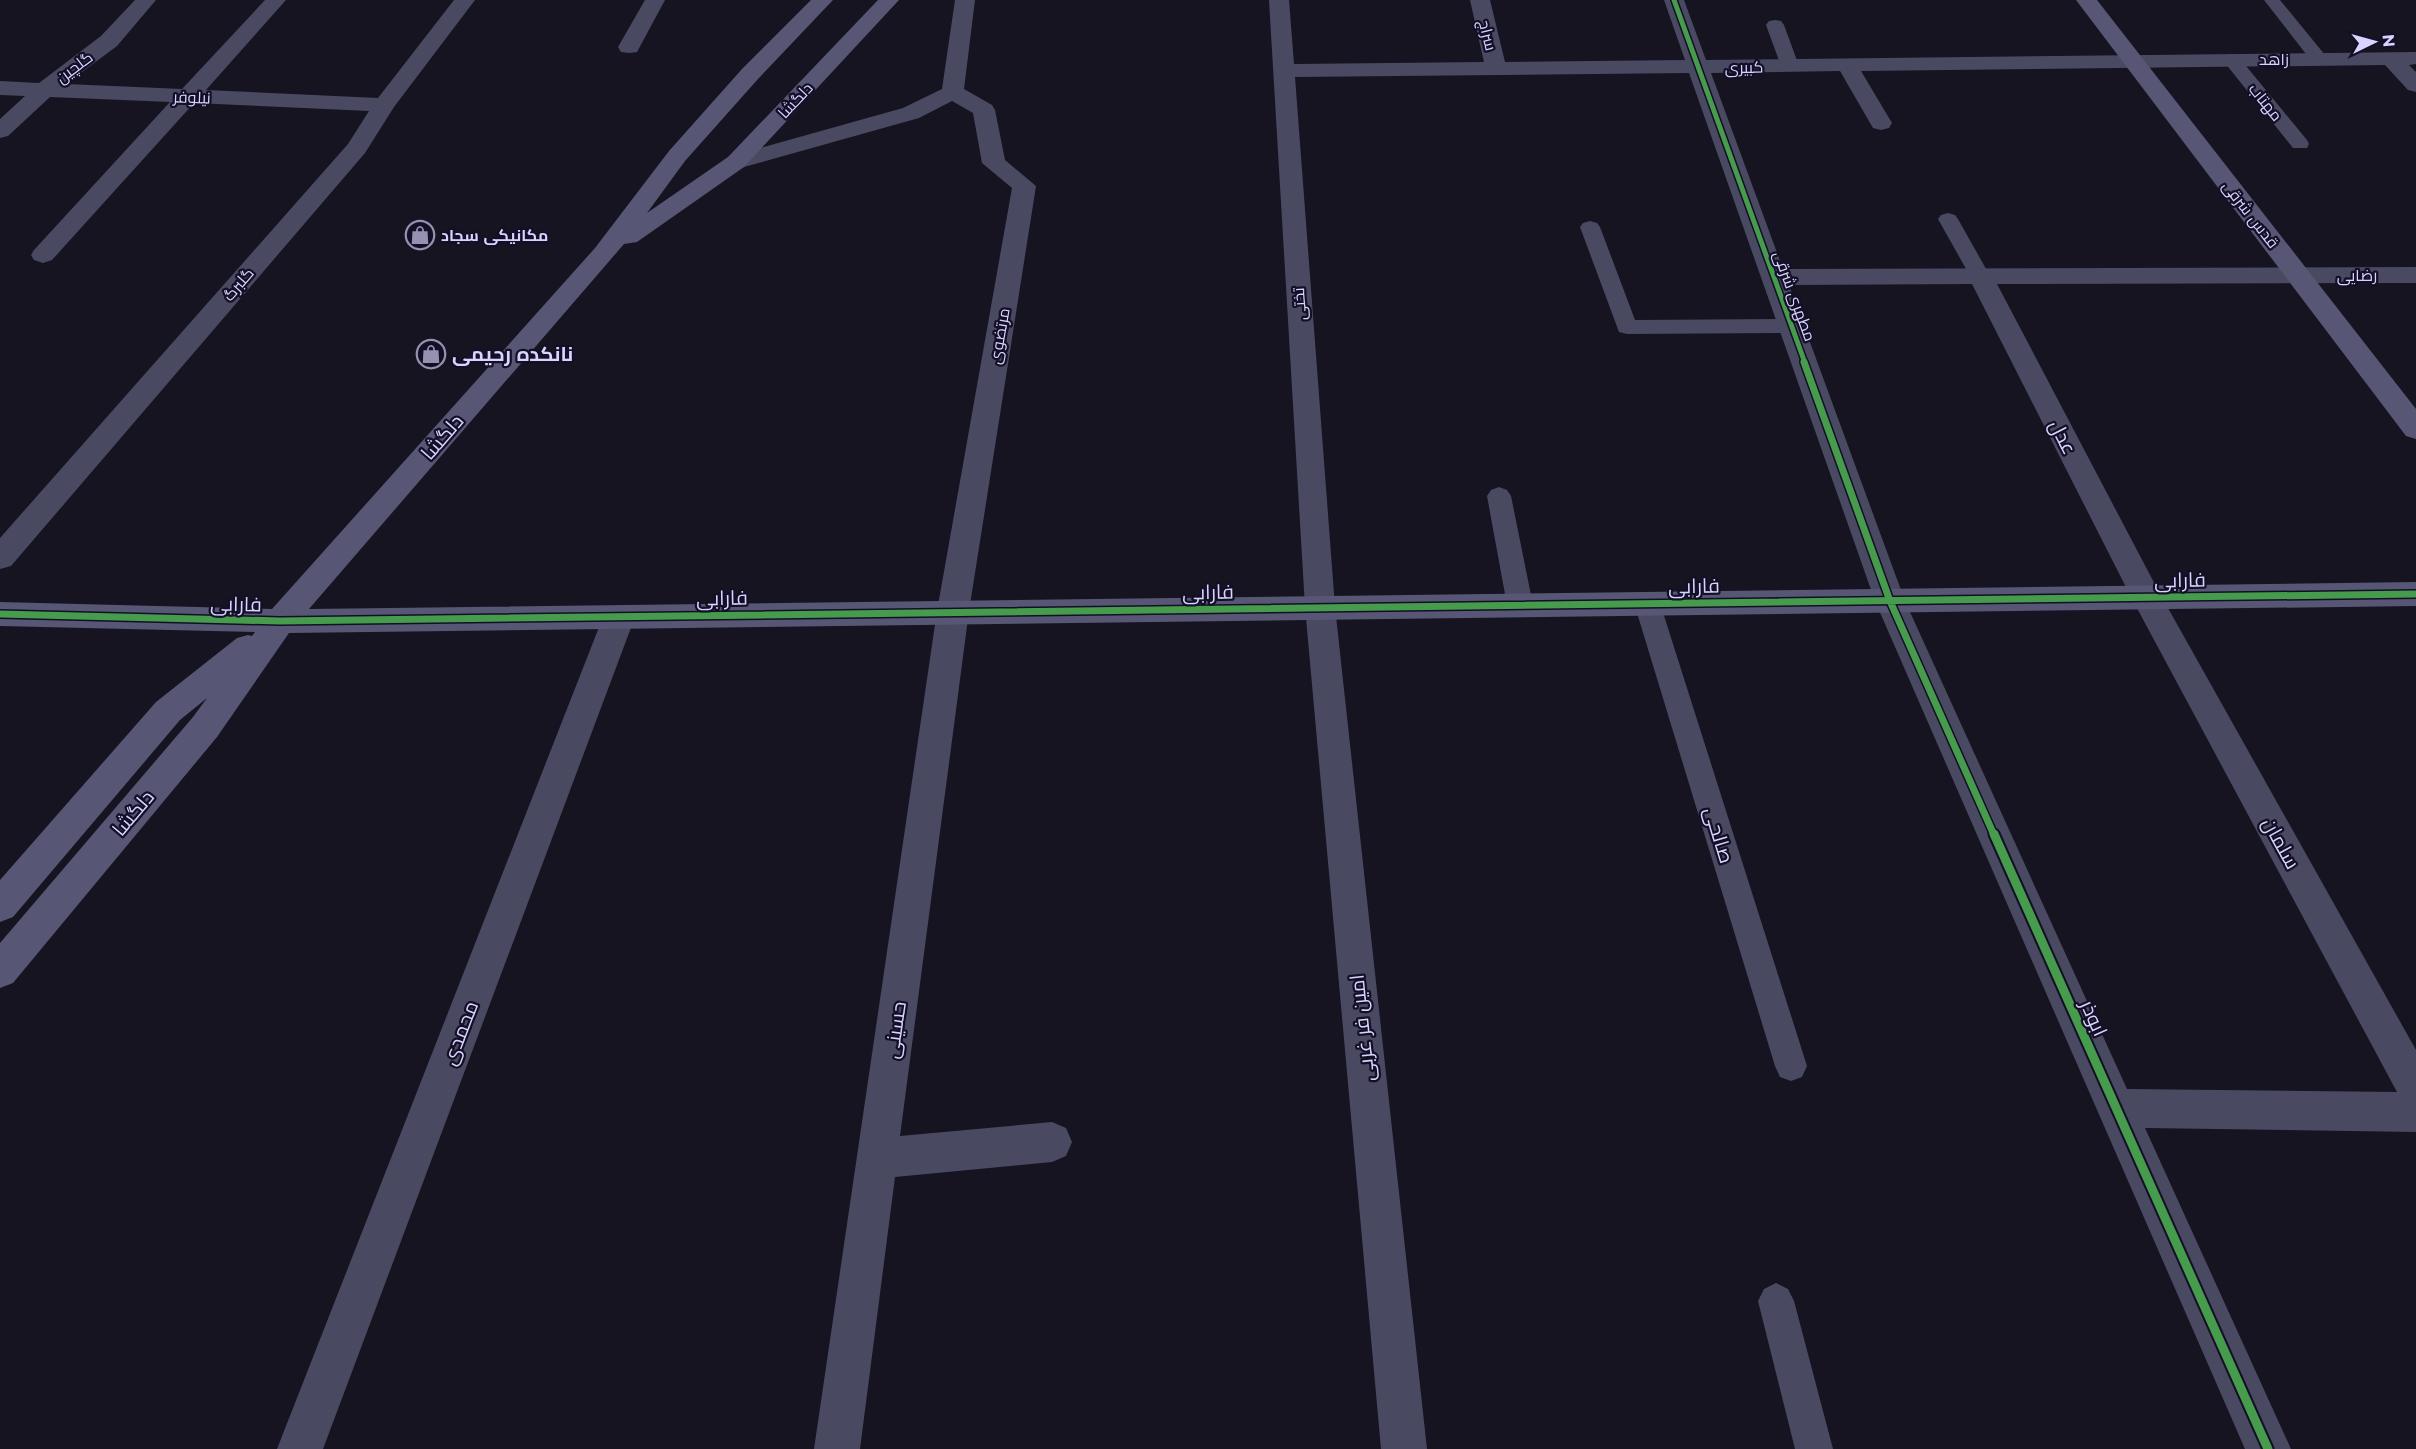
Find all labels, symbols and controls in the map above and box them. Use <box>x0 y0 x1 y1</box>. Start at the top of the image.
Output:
north arrow <box>2344 12 2404 72</box>
street label: سراج <box>1473 18 1501 53</box>
text: N <box>2378 33 2398 48</box>
street label: گلچین <box>52 47 98 89</box>
street label: زاهد <box>2259 50 2289 69</box>
street label: کبیری <box>1725 58 1763 78</box>
street label: دلگشا <box>774 79 817 122</box>
street label: مهتاب <box>2244 80 2286 126</box>
street label: نیلوفر <box>172 87 211 108</box>
street label: قدس شرقی <box>2218 177 2283 252</box>
shop icon: مکانیکی سجاد <box>404 219 436 251</box>
place label: مکانیکی سجاد <box>441 226 548 245</box>
street label: مطهری شرقی <box>1768 248 1820 344</box>
street label: گلبرگ <box>219 264 258 305</box>
street label: رضایی <box>2337 266 2377 286</box>
street label: تختی <box>1289 286 1311 321</box>
street label: مرتضوی <box>985 307 1015 366</box>
shop icon: نانکده رحیمی <box>415 338 447 370</box>
place label: نانکده رحیمی <box>452 342 573 366</box>
street label: دلگشا <box>416 409 468 465</box>
street label: عدل <box>2043 416 2082 459</box>
street label: فارابی <box>2154 568 2206 593</box>
street label: فارابی <box>1668 574 1720 599</box>
street label: فارابی <box>1182 580 1234 605</box>
street label: فارابی <box>696 586 748 611</box>
street label: فارابی <box>210 592 262 617</box>
street label: دلگشا <box>107 785 159 841</box>
street label: صالحی <box>1698 804 1739 866</box>
street label: سلمان <box>2256 813 2305 874</box>
street label: امین فر غربی <box>1344 973 1381 1083</box>
street label: ابوذر <box>2075 995 2113 1040</box>
street label: محمدی <box>437 997 484 1069</box>
street label: حسینی <box>879 1000 912 1060</box>

